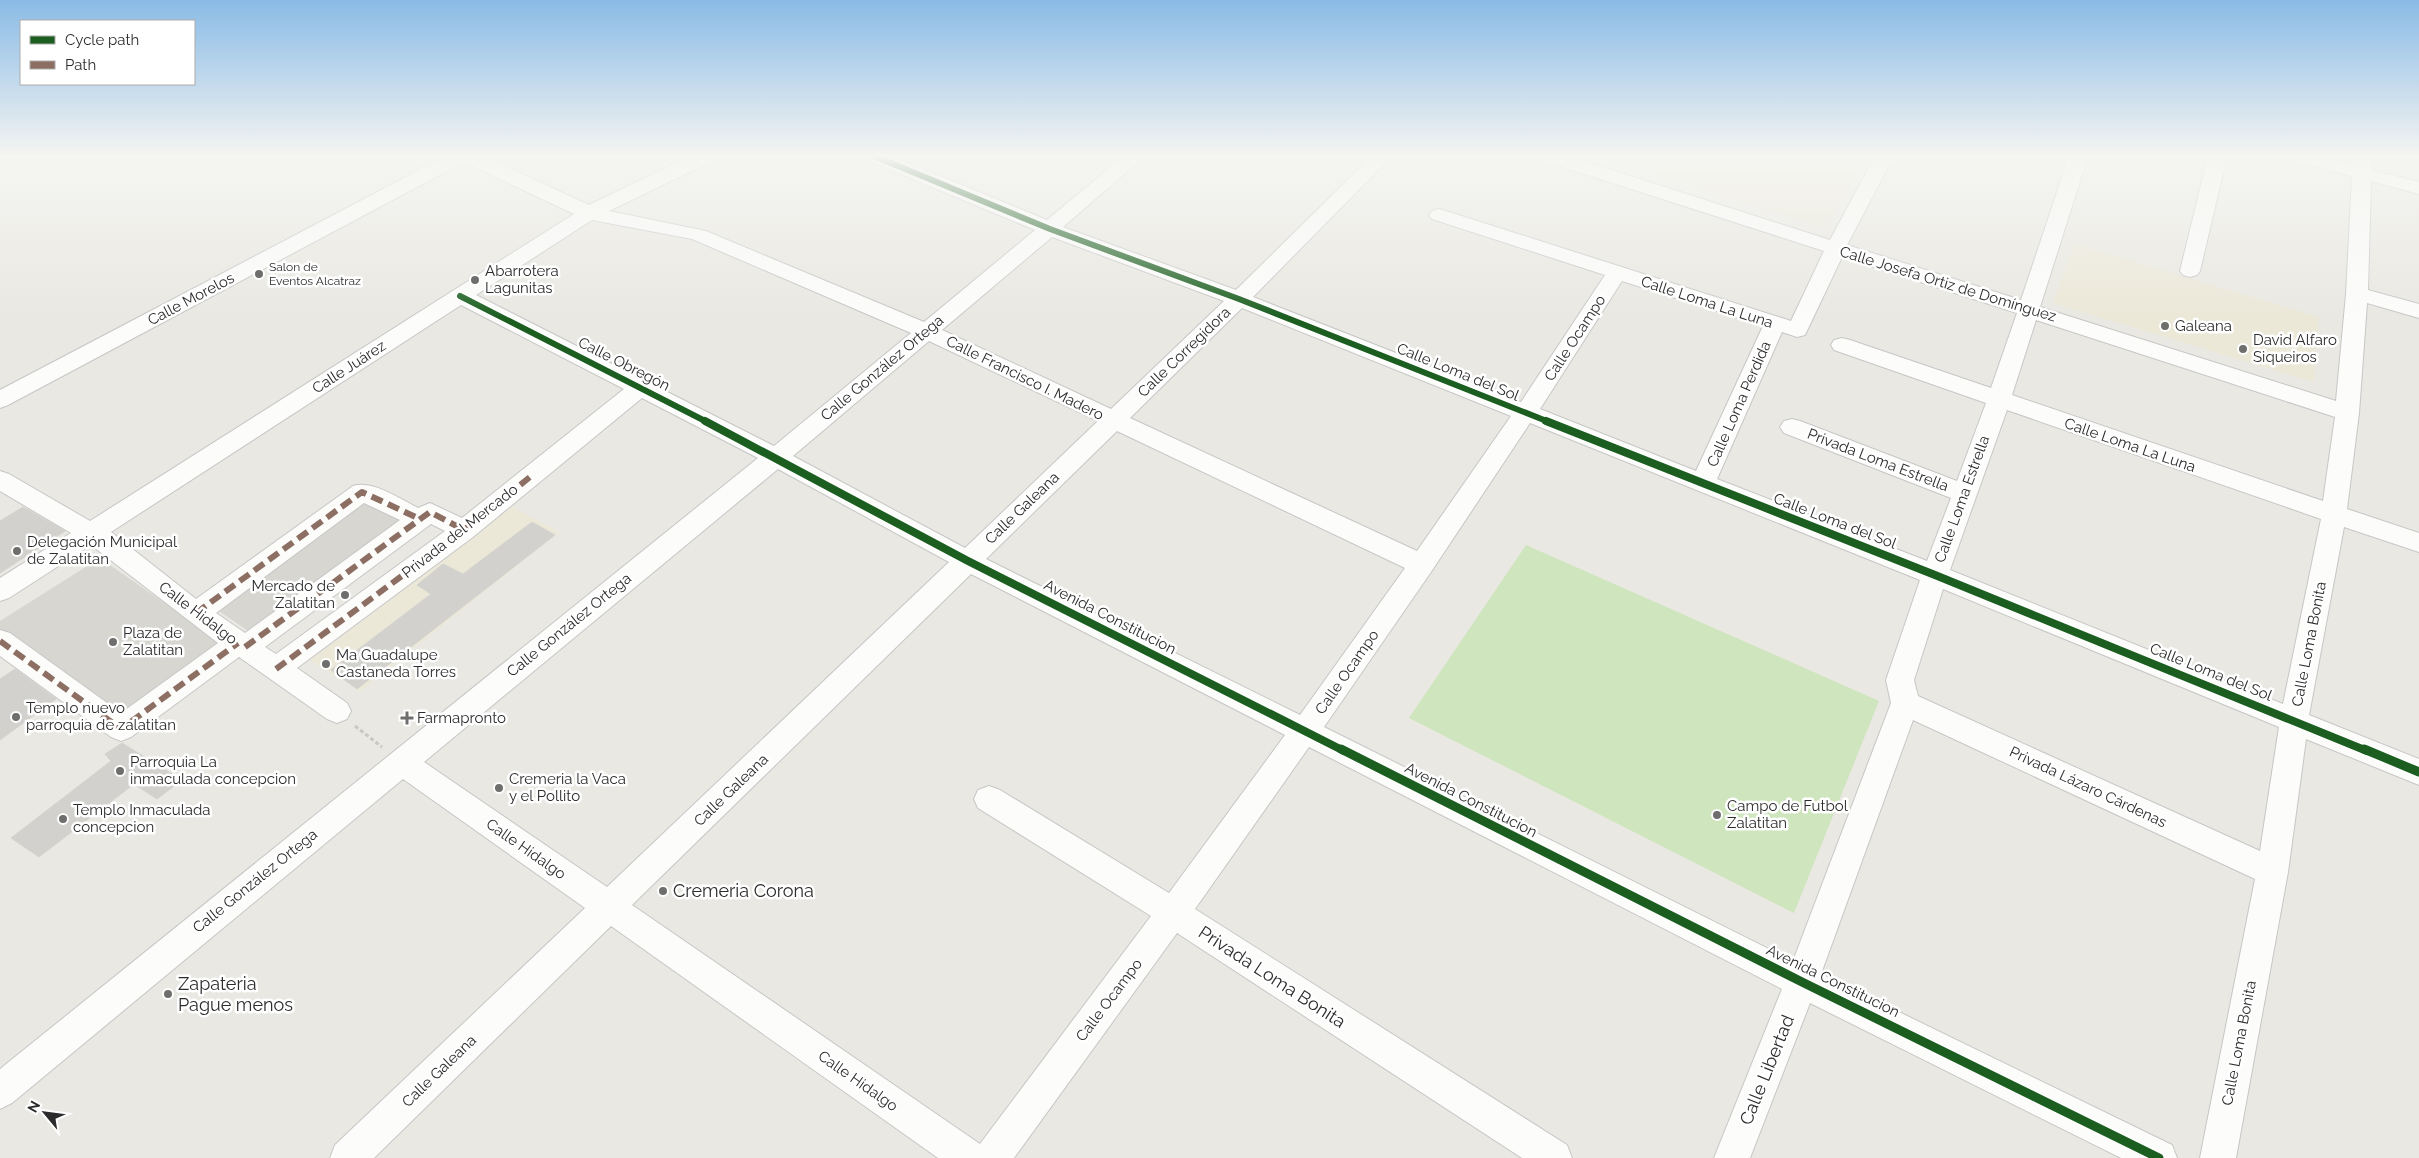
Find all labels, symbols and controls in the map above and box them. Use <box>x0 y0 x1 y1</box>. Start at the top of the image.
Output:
legend <box>20 20 195 85</box>
text: Cycle path <box>65 31 139 49</box>
text: Path <box>65 56 96 74</box>
street label: Calle Josefa Ortiz de Domínguez <box>1838 242 2058 326</box>
place label: Salon de Eventos Alcatraz <box>269 260 361 288</box>
place label: Abarrotera Lagunitas <box>485 262 559 297</box>
marker: Salon de Eventos Alcatraz <box>253 268 265 280</box>
street label: Calle Morelos <box>145 269 237 329</box>
street label: Calle Loma La Luna <box>1639 272 1775 332</box>
marker: Abarrotera Lagunitas <box>469 274 481 286</box>
street label: Calle Ocampo <box>1541 292 1610 384</box>
street label: Calle Corregidora <box>1134 303 1234 401</box>
street label: Calle González Ortega <box>817 311 947 425</box>
place label: Galeana <box>2175 317 2232 335</box>
marker: Galeana <box>2159 320 2171 332</box>
place label: David Alfaro Siqueiros <box>2253 331 2337 366</box>
street label: Calle Francisco I. Madero <box>943 332 1107 424</box>
street label: Calle Obregón <box>575 333 673 395</box>
street label: Calle Juárez <box>309 337 389 397</box>
street label: Calle Loma Perdida <box>1703 338 1775 470</box>
street label: Calle Loma del Sol <box>1394 339 1523 405</box>
marker: David Alfaro Siqueiros <box>2237 343 2249 355</box>
street label: Calle Loma La Luna <box>2062 414 2198 476</box>
street label: Privada Loma Estrella <box>1805 425 1951 495</box>
street label: Calle Loma Estrella <box>1931 433 1993 565</box>
street label: Calle Galeana <box>981 468 1063 548</box>
street label: Privada del Mercado <box>398 480 522 582</box>
street label: Calle Loma del Sol <box>1771 489 1900 553</box>
place label: Delegación Municipal de Zalatitan <box>27 533 178 568</box>
marker: Delegación Municipal de Zalatitan <box>11 545 23 557</box>
street label: Calle González Ortega <box>503 569 635 681</box>
street label: Avenida Constitucion <box>1041 576 1179 658</box>
place label: Mercado de Zalatitan <box>252 577 335 612</box>
street label: Calle Hidalgo <box>155 578 241 648</box>
street label: Calle Loma Bonita <box>2288 580 2330 708</box>
marker: Mercado de Zalatitan <box>339 589 351 601</box>
place label: Plaza de Zalatitan <box>123 624 183 659</box>
street label: Calle Ocampo <box>1311 626 1383 718</box>
marker: Plaza de Zalatitan <box>107 636 119 648</box>
street label: Calle Loma del Sol <box>2147 639 2276 705</box>
place label: Ma Guadalupe Castaneda Torres <box>336 646 456 681</box>
marker: Ma Guadalupe Castaneda Torres <box>320 658 332 670</box>
place label: Templo nuevo parroquia de zalatitan <box>26 699 176 734</box>
place label: Farmapronto <box>417 709 506 727</box>
marker: Templo nuevo parroquia de zalatitan <box>10 711 22 723</box>
marker: Farmapronto <box>401 712 413 724</box>
street label: Privada Lázaro Cárdenas <box>2007 743 2169 831</box>
street label: Calle Galeana <box>690 750 772 830</box>
place label: Parroquia La inmaculada concepcion <box>130 753 296 788</box>
street label: Avenida Constitucion <box>1402 759 1540 841</box>
marker: Parroquia La inmaculada concepcion <box>114 765 126 777</box>
place label: Cremeria la Vaca y el Pollito <box>509 770 626 805</box>
marker: Cremeria la Vaca y el Pollito <box>493 782 505 794</box>
place label: Campo de Futbol Zalatitan <box>1727 797 1849 832</box>
place label: Templo Inmaculada concepcion <box>73 801 210 836</box>
marker: Campo de Futbol Zalatitan <box>1711 809 1723 821</box>
marker: Templo Inmaculada concepcion <box>57 813 69 825</box>
street label: Calle Hidalgo <box>483 815 569 883</box>
street label: Calle González Ortega <box>189 825 321 937</box>
place label: Cremeria Corona <box>673 880 814 901</box>
marker: Cremeria Corona <box>657 885 669 897</box>
street label: Privada Loma Bonita <box>1195 921 1350 1032</box>
street label: Avenida Constitucion <box>1763 941 1903 1021</box>
street label: Calle Ocampo <box>1072 955 1146 1045</box>
place label: Zapateria Pague menos <box>178 973 293 1015</box>
street label: Calle Loma Bonita <box>2218 979 2260 1107</box>
marker: Zapateria Pague menos <box>162 988 174 1000</box>
street label: Calle Libertad <box>1735 1012 1798 1128</box>
street label: Calle Galeana <box>398 1031 480 1111</box>
street label: Calle Hidalgo <box>815 1047 901 1115</box>
north arrow <box>20 1088 70 1138</box>
text: N <box>24 1098 43 1115</box>

